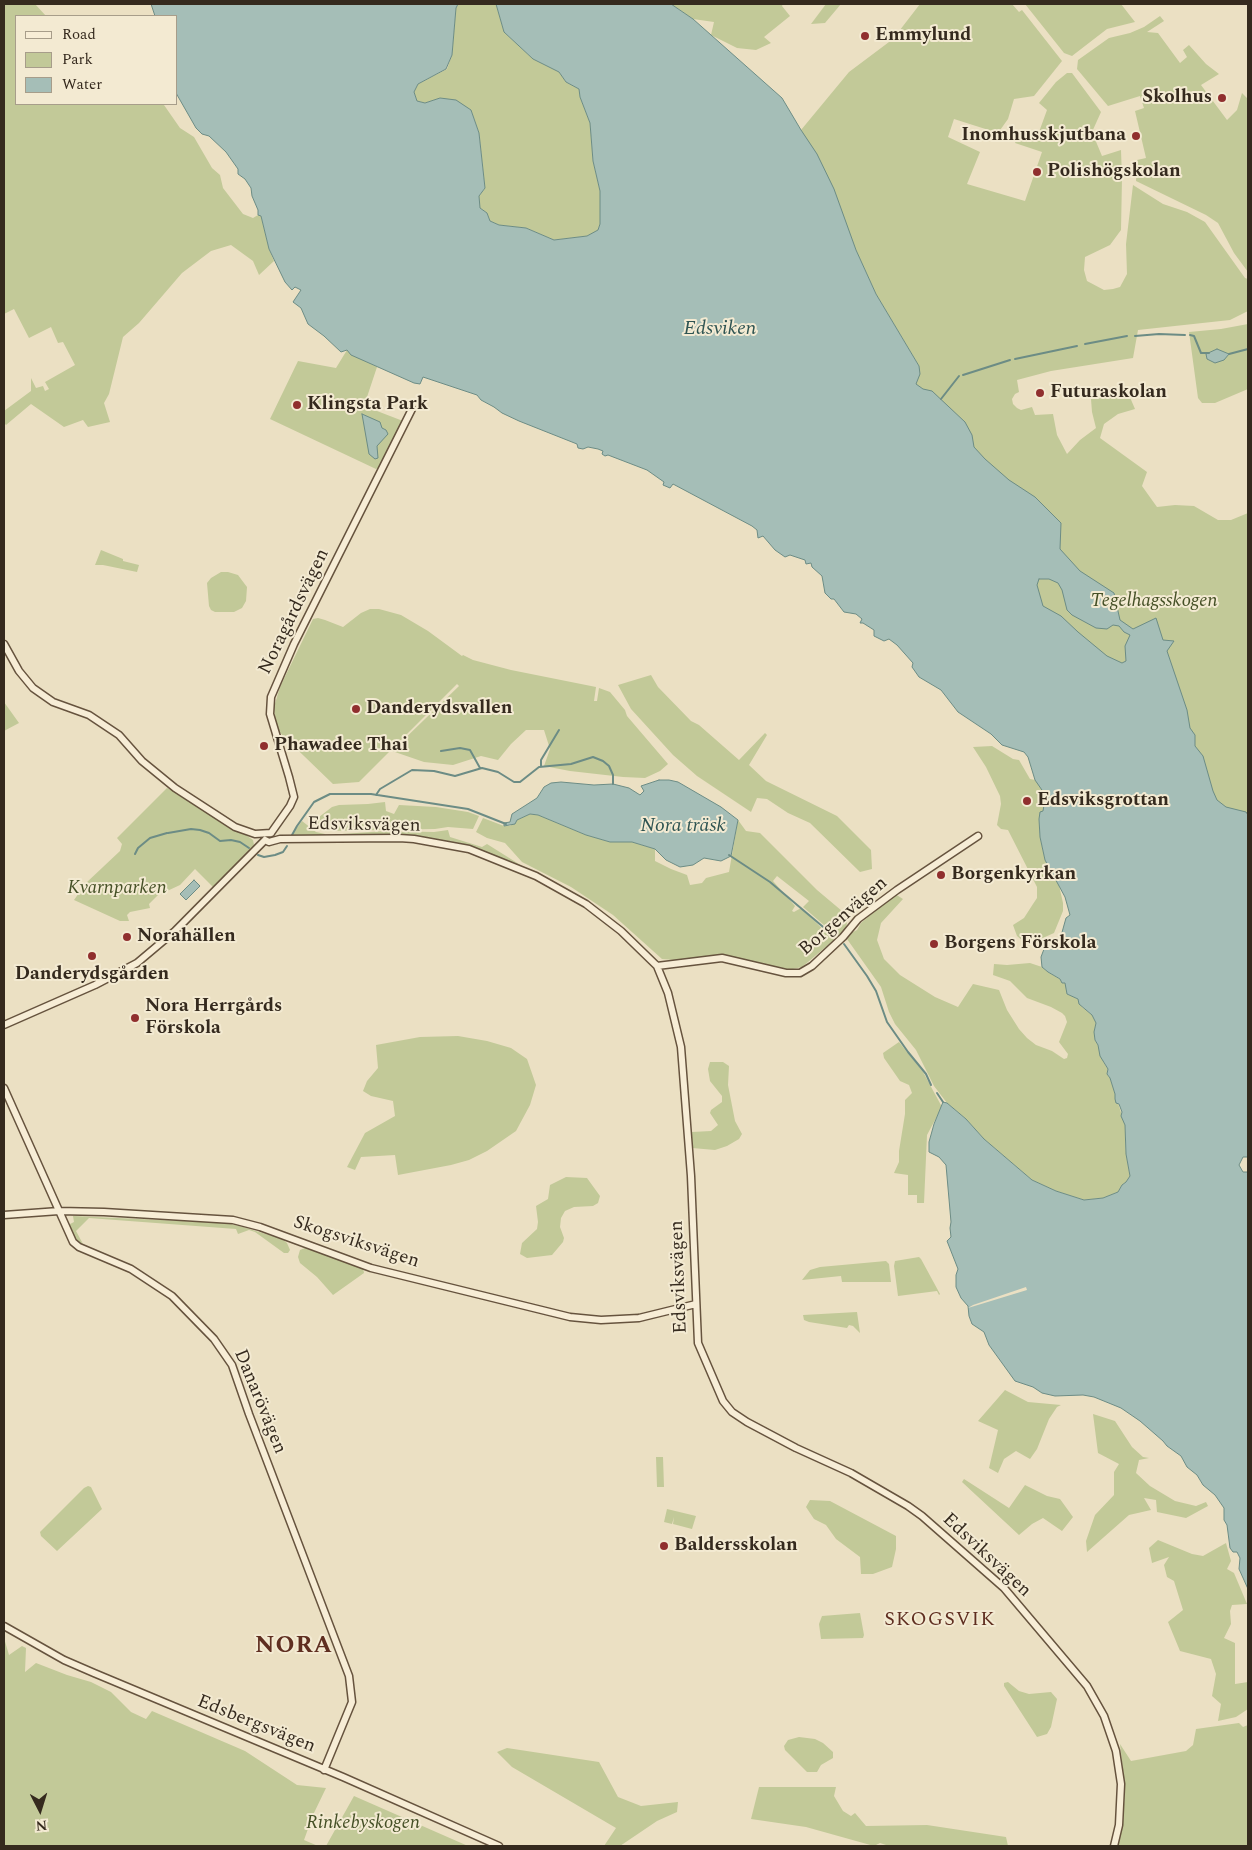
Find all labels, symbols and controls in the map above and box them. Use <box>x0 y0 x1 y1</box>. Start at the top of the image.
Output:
legend <box>15 15 178 105</box>
text: Road <box>62 23 96 46</box>
place label: Emmylund <box>875 25 971 47</box>
marker: Emmylund <box>859 30 871 42</box>
text: Park <box>62 48 93 71</box>
text: Water <box>62 73 102 96</box>
place label: Skolhus <box>1142 87 1212 109</box>
marker: Skolhus <box>1216 92 1228 104</box>
place label: Inomhusskjutbana <box>961 125 1126 147</box>
marker: Inomhusskjutbana <box>1130 130 1142 142</box>
place label: Polishögskolan <box>1047 161 1181 183</box>
marker: Polishögskolan <box>1031 166 1043 178</box>
water label: Edsviken <box>684 318 756 342</box>
place label: Futuraskolan <box>1050 382 1167 404</box>
marker: Futuraskolan <box>1034 387 1046 399</box>
place label: Klingsta Park <box>307 394 428 416</box>
marker: Klingsta Park <box>291 399 303 411</box>
street label: Noragårdsvägen <box>255 545 335 679</box>
park label: Tegelhagsskogen <box>1090 591 1218 613</box>
place label: Danderydsvallen <box>366 698 512 720</box>
marker: Danderydsvallen <box>350 703 362 715</box>
place label: Phawadee Thai <box>274 735 408 757</box>
marker: Phawadee Thai <box>258 740 270 752</box>
place label: Edsviksgrottan <box>1037 790 1169 812</box>
marker: Edsviksgrottan <box>1021 795 1033 807</box>
street label: Edsviksvägen <box>307 814 421 838</box>
water label: Nora träsk <box>640 815 726 839</box>
place label: Borgenkyrkan <box>951 864 1076 886</box>
marker: Borgenkyrkan <box>935 869 947 881</box>
street label: Borgenvägen <box>795 872 893 962</box>
park label: Kvarnparken <box>67 878 167 900</box>
place label: Norahällen <box>137 926 236 948</box>
marker: Norahällen <box>121 931 133 943</box>
place label: Borgens Förskola <box>944 933 1096 955</box>
marker: Borgens Förskola <box>928 938 940 950</box>
marker: Danderydsgården <box>86 950 98 962</box>
place label: Danderydsgården <box>15 964 169 986</box>
place label: Nora Herrgårds Förskola <box>145 996 282 1040</box>
marker: Nora Herrgårds Förskola <box>129 1012 141 1024</box>
street label: Skogsviksvägen <box>290 1212 422 1274</box>
street label: Edsviksvägen <box>667 1220 693 1334</box>
street label: Danarövägen <box>228 1346 290 1458</box>
street label: Edsviksvägen <box>937 1509 1035 1603</box>
place label: Baldersskolan <box>674 1535 798 1557</box>
marker: Baldersskolan <box>658 1540 670 1552</box>
district label: SKOGSVIK <box>883 1609 997 1633</box>
district label: NORA <box>255 1633 333 1661</box>
street label: Edsbergsvägen <box>193 1691 319 1759</box>
north arrow <box>15 1785 65 1835</box>
park label: Rinkebyskogen <box>306 1813 420 1835</box>
text: N <box>35 1814 48 1836</box>

